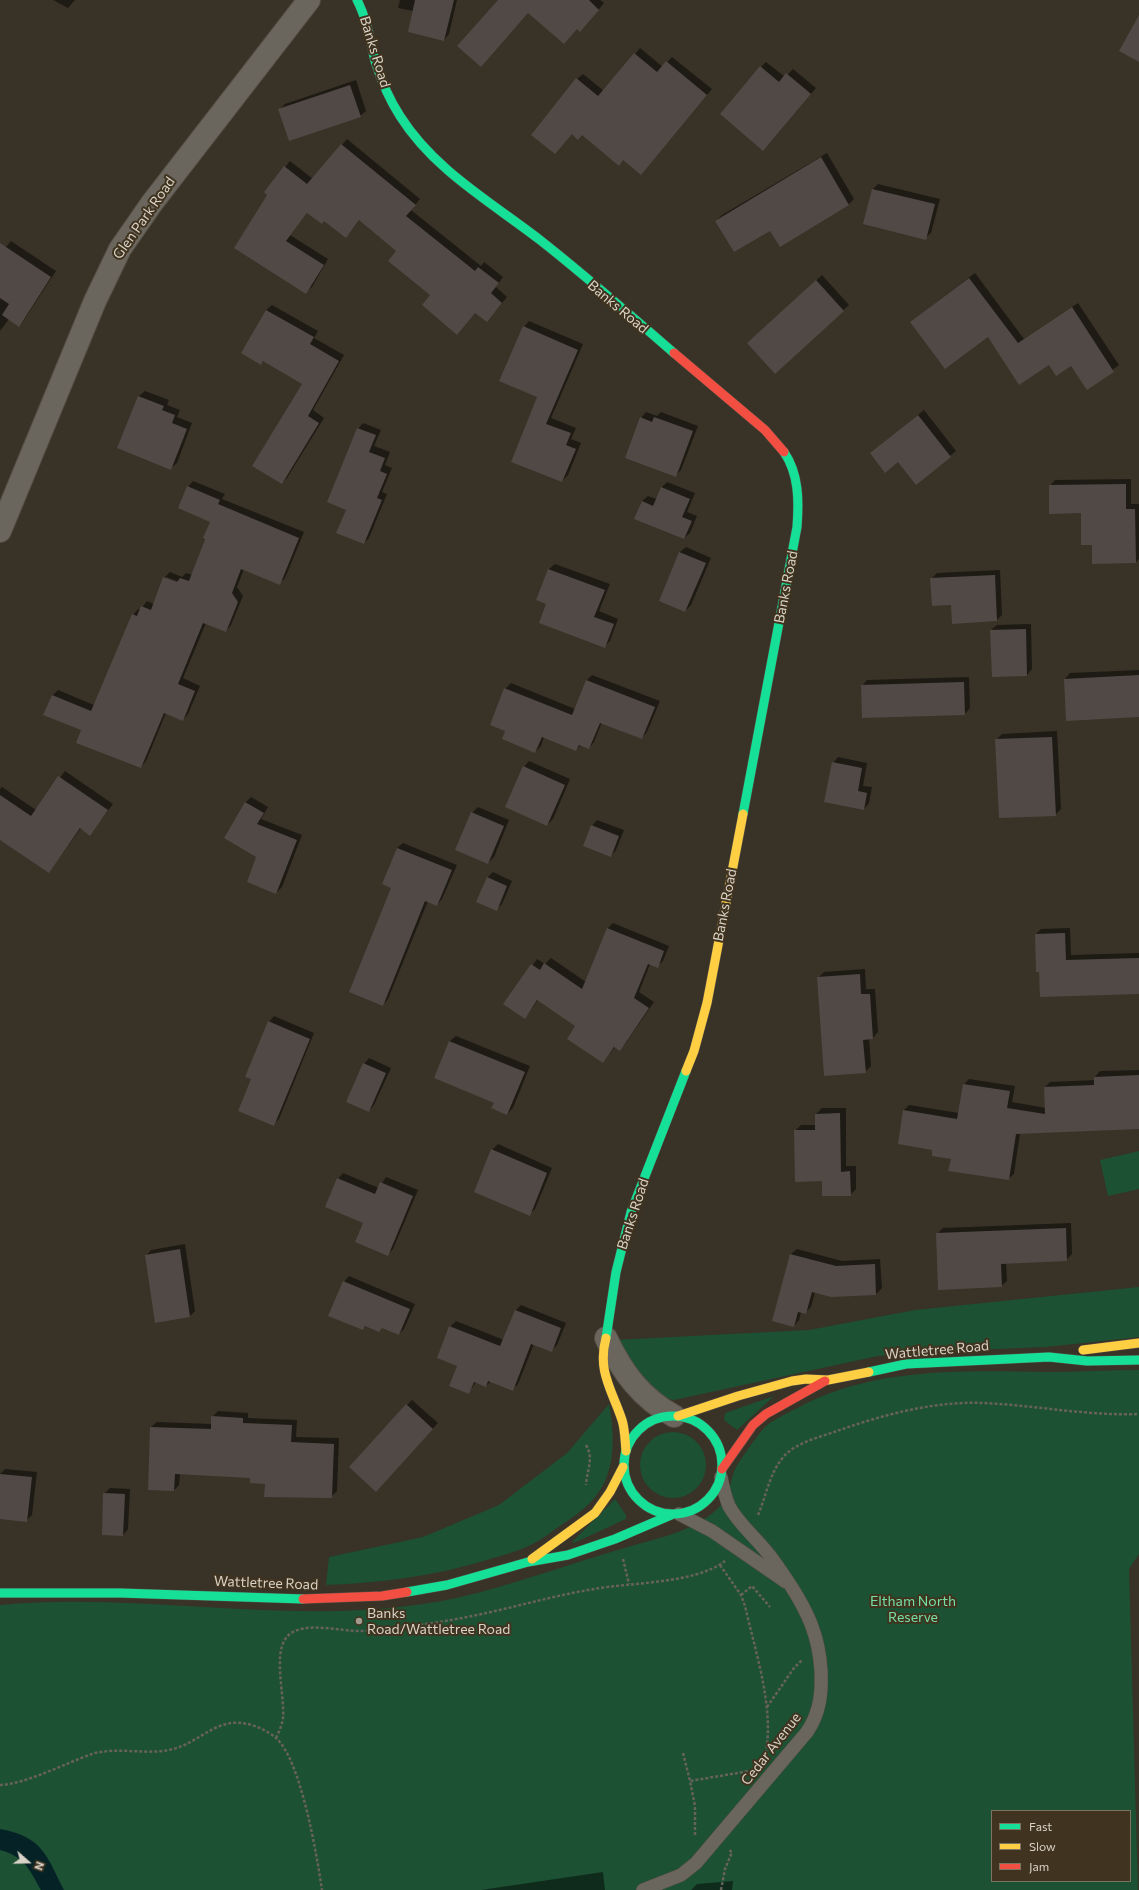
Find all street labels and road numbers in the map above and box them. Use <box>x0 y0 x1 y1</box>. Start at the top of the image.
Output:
street label: Banks Road <box>356 14 394 90</box>
street label: Glen Park Road <box>109 174 179 262</box>
street label: Banks Road <box>584 277 652 337</box>
street label: Banks Road <box>771 549 801 625</box>
street label: Banks Road <box>710 867 740 943</box>
street label: Banks Road <box>614 1176 652 1252</box>
street label: Wattletree Road <box>884 1337 990 1363</box>
street label: Wattletree Road <box>214 1573 318 1593</box>
street label: Cedar Avenue <box>737 1709 805 1789</box>

